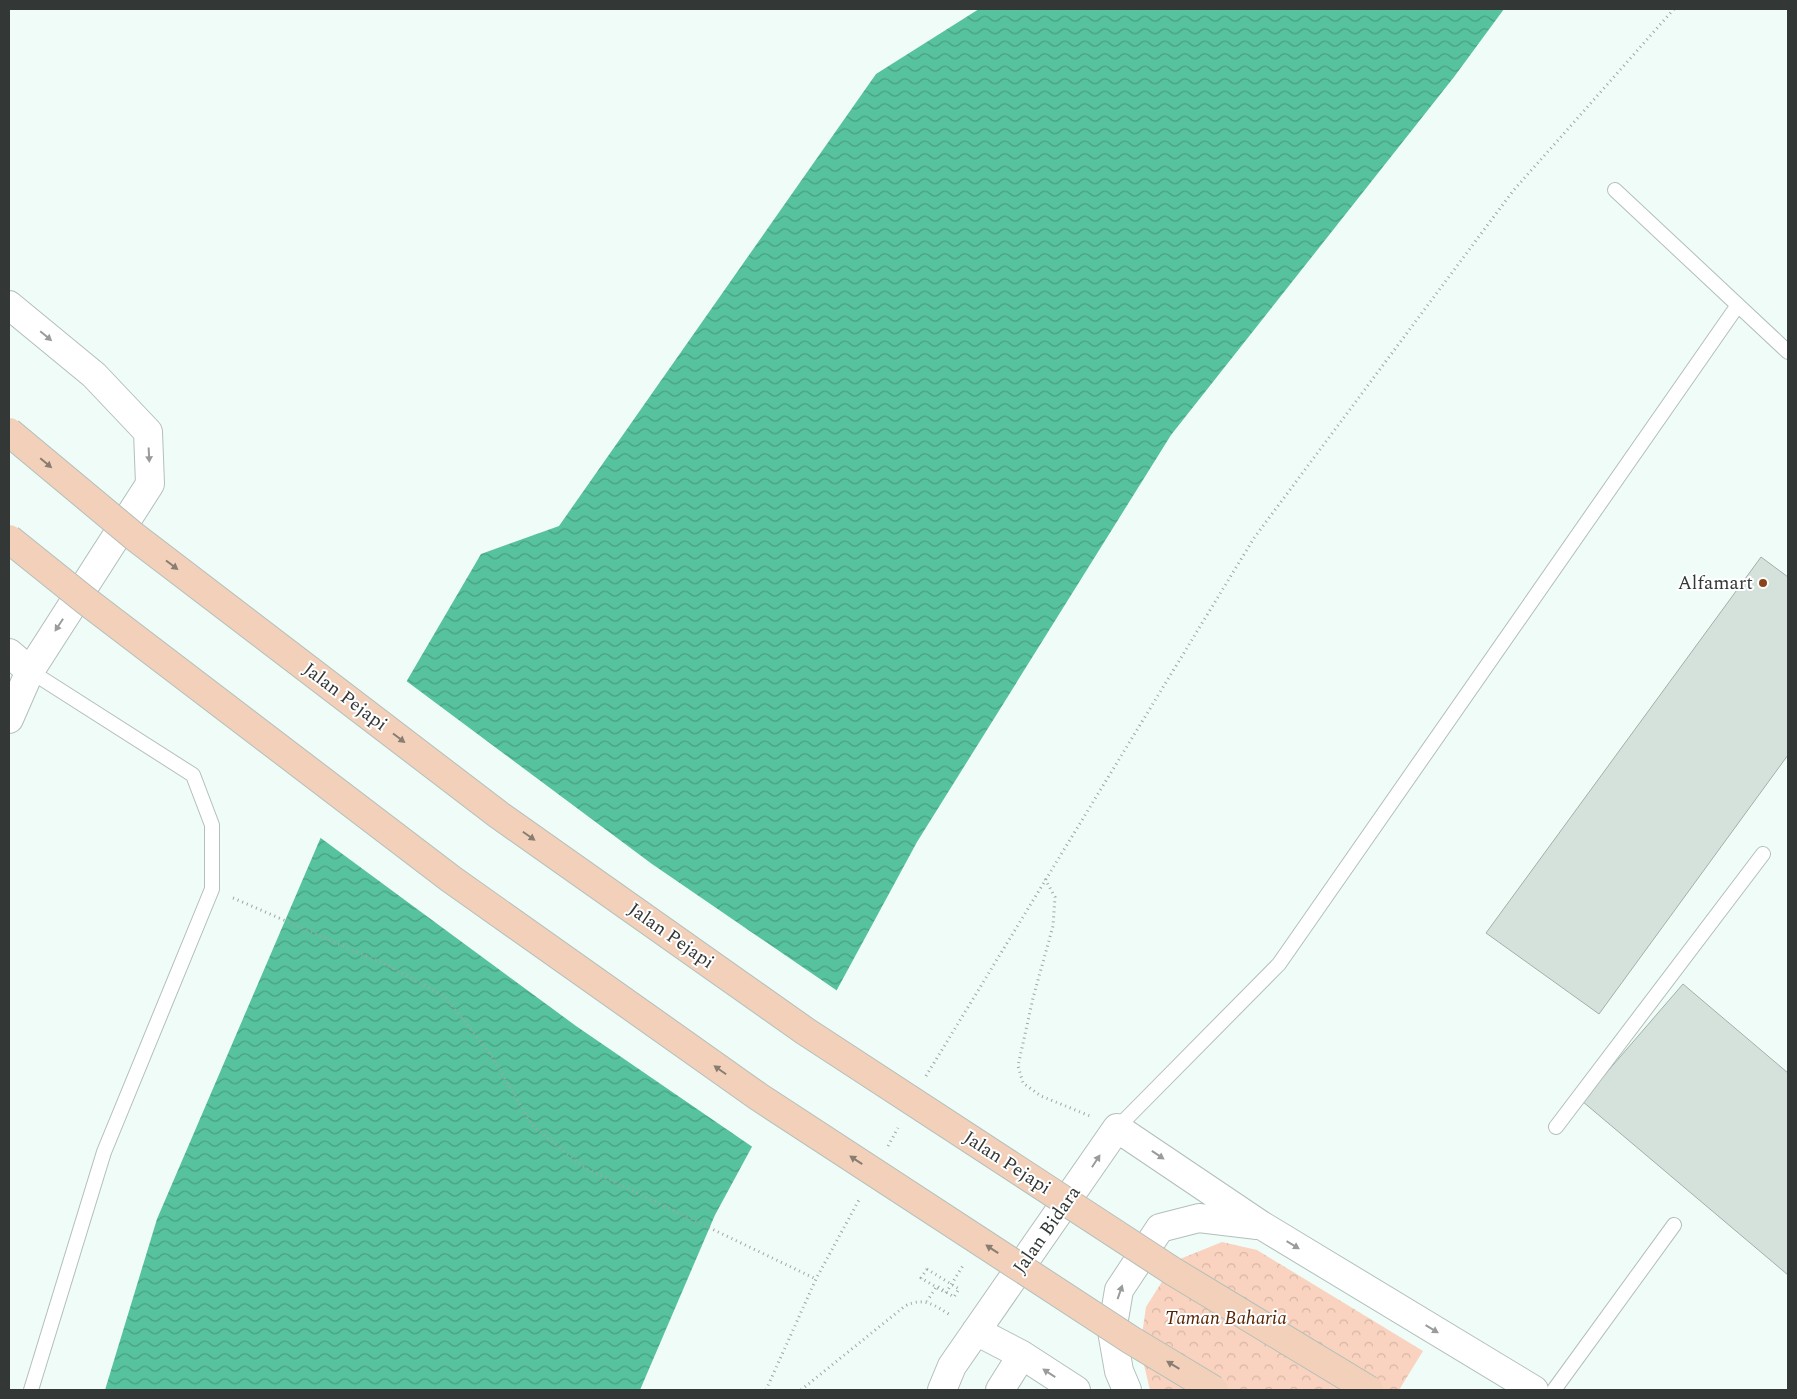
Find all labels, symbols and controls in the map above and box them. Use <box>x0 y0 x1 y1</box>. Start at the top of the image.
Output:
one-way arrow <box>40 330 52 342</box>
one-way arrow <box>145 447 153 463</box>
one-way arrow <box>40 457 52 468</box>
one-way arrow <box>165 560 178 571</box>
place label: Alfamart <box>1678 569 1753 598</box>
marker: Alfamart <box>1757 577 1769 589</box>
one-way arrow <box>54 619 64 632</box>
street label: Jalan Pejapi <box>296 655 394 739</box>
one-way arrow <box>392 733 405 744</box>
one-way arrow <box>522 831 536 841</box>
street label: Jalan Pejapi <box>622 896 720 976</box>
one-way arrow <box>714 1065 727 1075</box>
street label: Jalan Pejapi <box>957 1124 1057 1202</box>
one-way arrow <box>1151 1151 1164 1160</box>
one-way arrow <box>1091 1154 1100 1168</box>
one-way arrow <box>849 1155 862 1165</box>
street label: Jalan Bidara <box>1006 1179 1089 1280</box>
one-way arrow <box>1287 1240 1300 1249</box>
one-way arrow <box>985 1244 998 1254</box>
one-way arrow <box>1117 1285 1124 1300</box>
park label: Taman Baharia <box>1165 1304 1287 1333</box>
one-way arrow <box>1426 1324 1439 1333</box>
one-way arrow <box>1166 1360 1179 1370</box>
one-way arrow <box>1042 1368 1056 1377</box>

